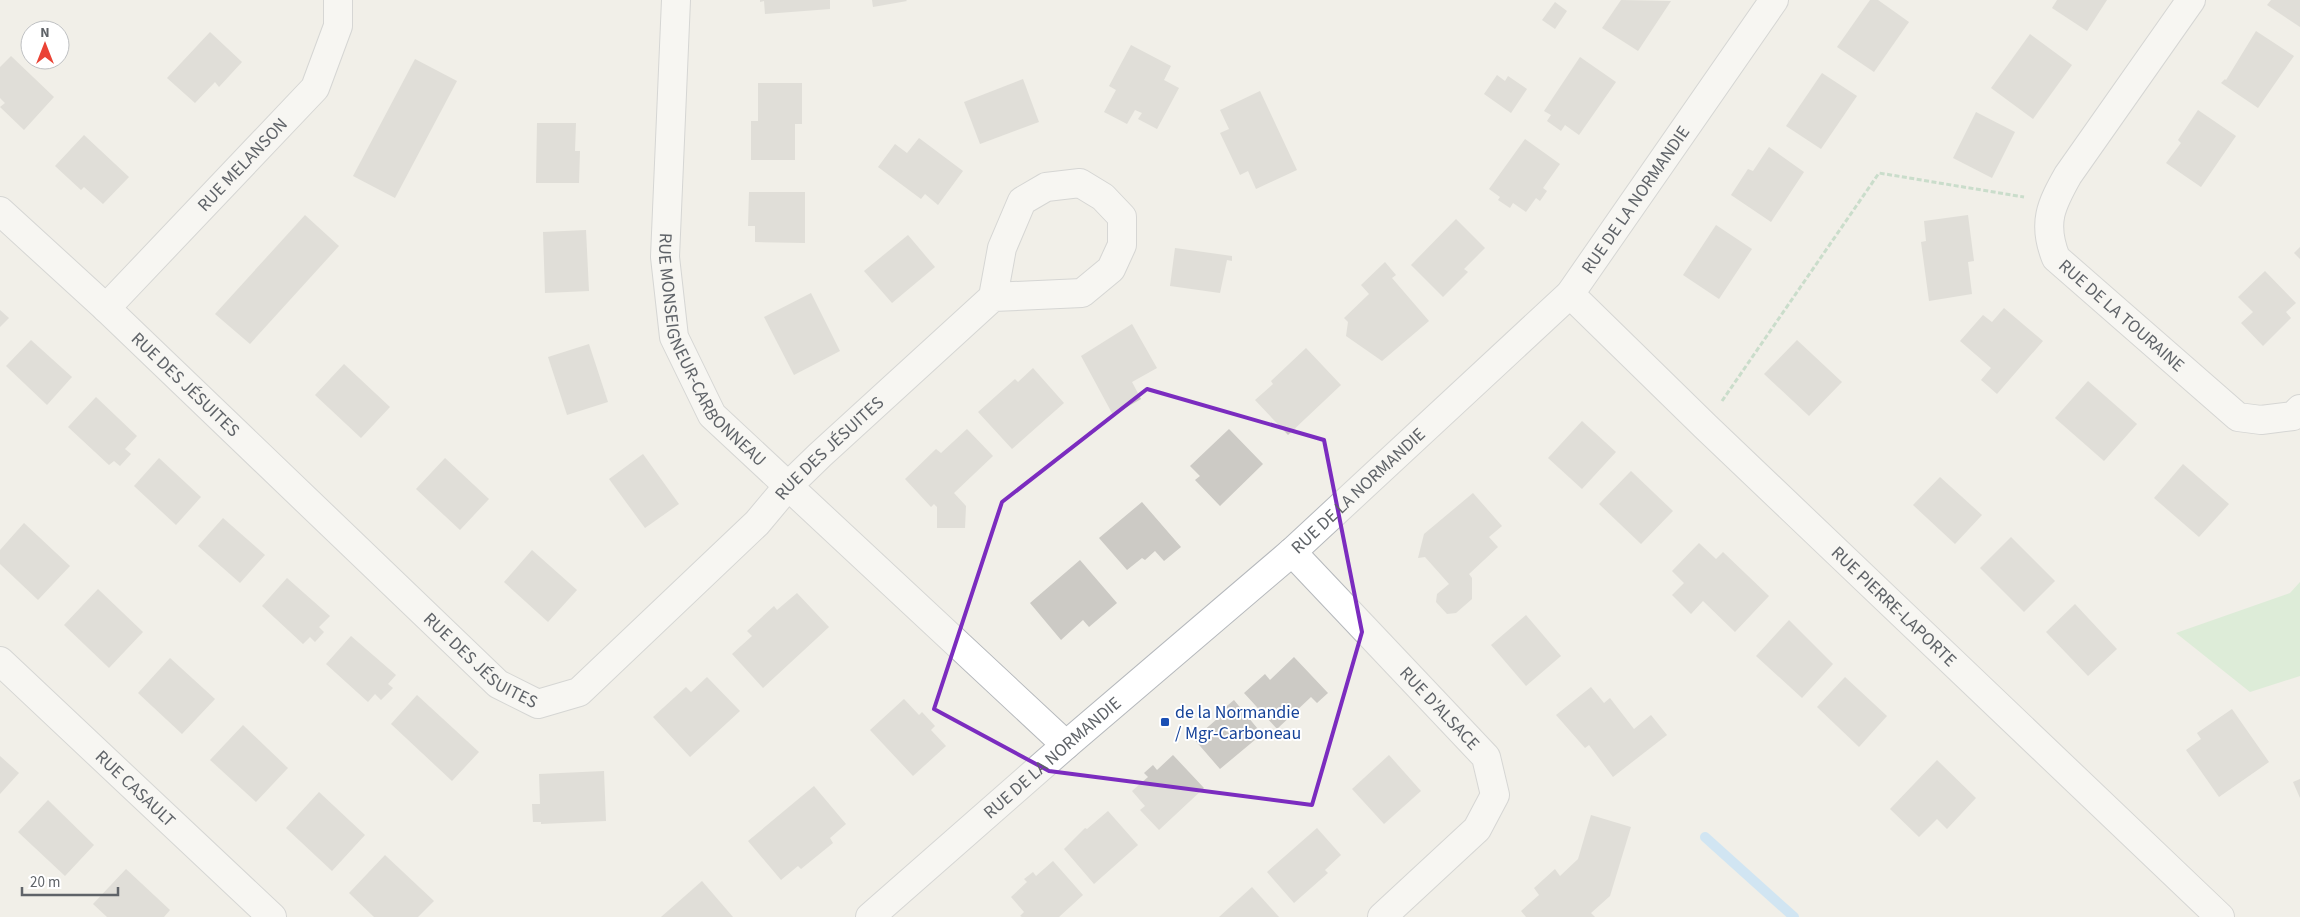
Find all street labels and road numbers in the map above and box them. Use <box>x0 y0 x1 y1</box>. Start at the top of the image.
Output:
street label: RUE MELANSON <box>192 112 293 217</box>
street label: RUE DE LA NORMANDIE <box>1576 121 1696 279</box>
street label: RUE MONSEIGNEUR-CARBONNEAU <box>652 232 772 472</box>
street label: RUE DE LA TOURAINE <box>2053 254 2190 378</box>
street label: RUE DES JÉSUITES <box>125 327 245 443</box>
street label: RUE DES JÉSUITES <box>769 391 890 506</box>
street label: RUE DE LA NORMANDIE <box>1286 422 1431 560</box>
street label: RUE PIERRE-LAPORTE <box>1825 541 1962 673</box>
street label: RUE DES JÉSUITES <box>418 607 542 715</box>
street label: RUE D'ALSACE <box>1394 661 1485 756</box>
street label: RUE DE LA NORMANDIE <box>978 691 1127 825</box>
street label: RUE CASAULT <box>89 745 181 833</box>

